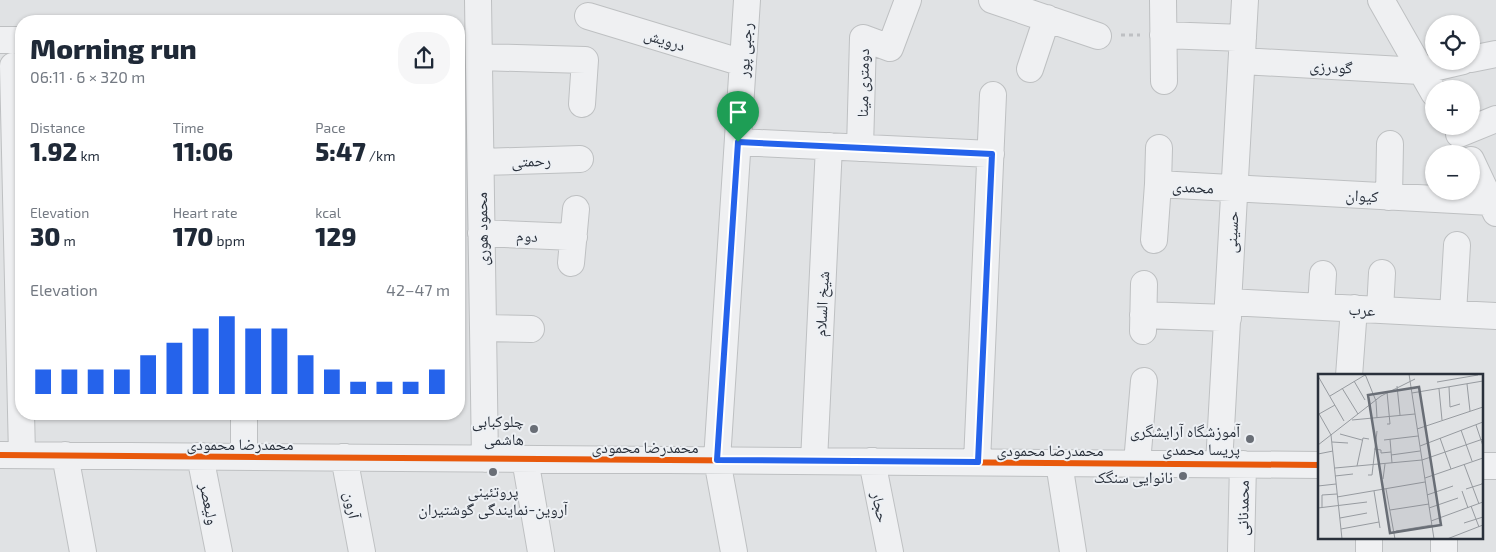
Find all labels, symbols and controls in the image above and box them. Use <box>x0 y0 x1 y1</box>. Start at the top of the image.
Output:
map controls <box>1425 15 1480 200</box>
button: locate <box>1425 15 1480 70</box>
street label: رجبی پور <box>733 22 757 79</box>
street label: درویش <box>642 24 688 56</box>
text: Morning run <box>30 31 197 65</box>
button: share <box>398 32 450 84</box>
street label: دومتری مینا <box>852 48 874 118</box>
street label: گودرزی <box>1309 55 1353 79</box>
text: 06:11 · 6 × 320 m <box>30 67 145 86</box>
button: + <box>1425 80 1480 135</box>
pin <box>717 91 759 142</box>
icon: arrive <box>724 98 752 126</box>
text: Distance <box>30 119 85 136</box>
text: Time <box>173 119 204 136</box>
text: Pace <box>315 119 345 136</box>
text: 1.92 <box>30 136 77 166</box>
text: 11:06 <box>173 136 233 166</box>
text: 5:47 <box>315 136 366 166</box>
button: − <box>1425 145 1480 200</box>
text: km <box>77 147 100 164</box>
text: /km <box>366 147 395 164</box>
street label: رحمتی <box>511 150 551 172</box>
street label: محمدی <box>1171 175 1214 199</box>
street label: کیوان <box>1345 185 1379 207</box>
street label: محمود هوری <box>471 192 493 266</box>
text: Elevation <box>30 204 89 221</box>
text: Heart rate <box>173 204 237 221</box>
text: kcal <box>315 204 341 221</box>
street label: حسینی <box>1220 210 1244 254</box>
text: 30 <box>30 221 60 251</box>
text: 170 <box>173 221 213 251</box>
text: 129 <box>315 221 356 251</box>
street label: دوم <box>516 225 538 247</box>
text: m <box>60 232 76 249</box>
text: bpm <box>213 232 245 249</box>
street label: شیخ السلام <box>810 271 834 338</box>
text: Elevation <box>30 280 98 299</box>
text: 42–47 m <box>386 280 450 299</box>
street label: عرب <box>1348 299 1376 320</box>
inset map <box>1318 374 1484 540</box>
place label: چلوکبابی هاشمی <box>472 411 524 450</box>
place label: آموزشگاه آرایشگری پریسا محمدی <box>1130 421 1241 460</box>
marker: چلوکبابی هاشمی <box>528 423 540 435</box>
marker: آموزشگاه آرایشگری پریسا محمدی <box>1244 433 1256 445</box>
street label: محمدرضا محمودی <box>186 434 294 455</box>
street label: محمدرضا محمودی <box>591 437 699 458</box>
street label: محمدرضا محمودی <box>996 440 1104 461</box>
marker: پروتئینی آروین-نمایندگی گوشتیران <box>487 466 499 478</box>
place label: نانوایی سنگک <box>1094 467 1173 488</box>
marker: نانوایی سنگک <box>1177 470 1189 482</box>
street label: ولیعصر <box>195 480 223 527</box>
street label: محمدنانی <box>1232 480 1254 536</box>
place label: پروتئینی آروین-نمایندگی گوشتیران <box>418 481 569 520</box>
street label: حجار <box>867 489 894 524</box>
street label: آرون <box>339 490 365 521</box>

